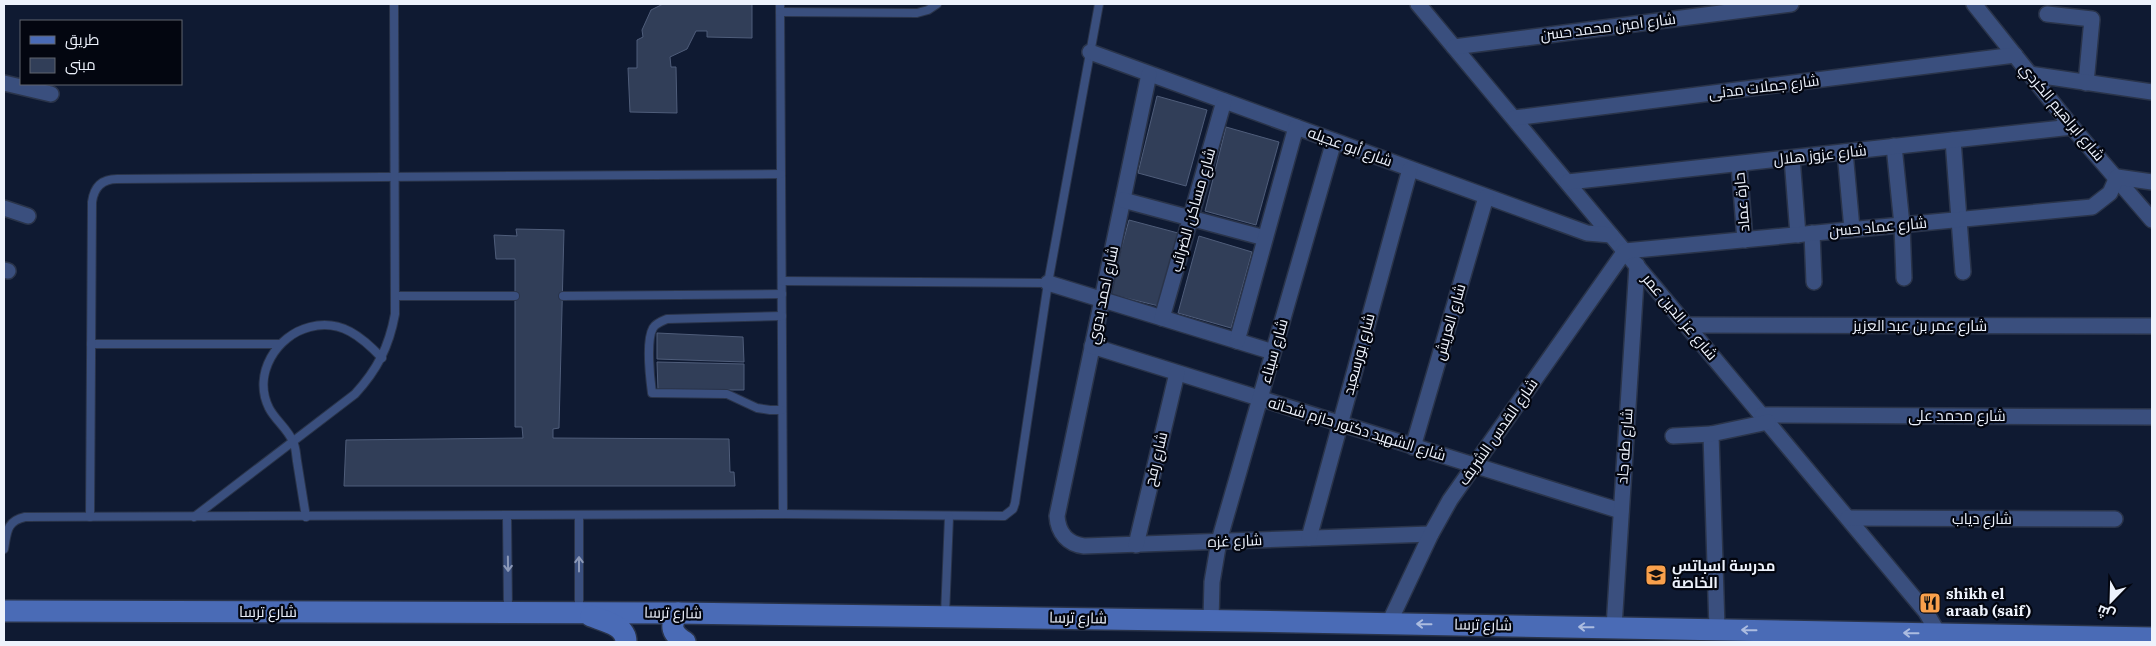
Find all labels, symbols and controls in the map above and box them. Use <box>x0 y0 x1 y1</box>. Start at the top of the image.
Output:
street label: شارع امين محمد حسن <box>1539 9 1677 46</box>
legend <box>20 20 182 85</box>
text: طريق <box>65 30 99 50</box>
text: مبنى <box>65 55 96 75</box>
street label: شارع ابراهيم الكردي <box>2014 59 2109 166</box>
street label: شارع جملات مدنى <box>1708 70 1821 105</box>
street label: شارع أبو عجيله <box>1305 122 1395 172</box>
street label: شارع عزوز هلال <box>1772 140 1868 171</box>
street label: شارع مساكن الضرائب <box>1166 146 1221 275</box>
street label: حارة عماد <box>1729 172 1754 233</box>
street label: شارع عماد حسن <box>1828 213 1928 242</box>
street label: شارع احمد بدوي <box>1083 244 1125 346</box>
street label: شارع عز الدين عمر <box>1637 269 1722 365</box>
street label: شارع العريش <box>1430 281 1471 363</box>
street label: شارع بورسعيد <box>1339 311 1380 397</box>
street label: شارع سيناء <box>1255 316 1294 386</box>
street label: شارع عمر بن عبد العزيز <box>1852 316 1987 337</box>
street label: شارع القدس الشريف <box>1454 375 1543 490</box>
street label: شارع الشهيد دكتور حازم شحاته <box>1265 392 1448 467</box>
street label: شارع محمد على <box>1908 406 2006 427</box>
street label: شارع طه جاد <box>1612 407 1639 485</box>
street label: شارع رفح <box>1140 430 1173 488</box>
street label: شارع دياب <box>1952 509 2012 530</box>
street label: شارع غزه <box>1207 530 1263 553</box>
one-way arrow <box>503 555 513 571</box>
one-way arrow <box>574 556 584 572</box>
place label: مدرسة اسباتس الخاصة <box>1672 556 1775 592</box>
school or university icon: مدرسة اسباتس الخاصة <box>1644 563 1668 587</box>
north arrow <box>2086 576 2136 626</box>
place label: shikh el araab (saif) <box>1946 584 2031 620</box>
restaurant icon: shikh el araab (saif) <box>1918 591 1942 615</box>
text: ش <box>2094 601 2118 625</box>
street label: شارع ترسا <box>239 602 297 623</box>
street label: شارع ترسا <box>644 602 702 625</box>
street label: شارع ترسا <box>1049 607 1107 630</box>
street label: شارع ترسا <box>1454 614 1512 637</box>
one-way arrow <box>1416 619 1432 629</box>
one-way arrow <box>1578 622 1594 632</box>
one-way arrow <box>1741 625 1757 635</box>
one-way arrow <box>1903 628 1920 638</box>

